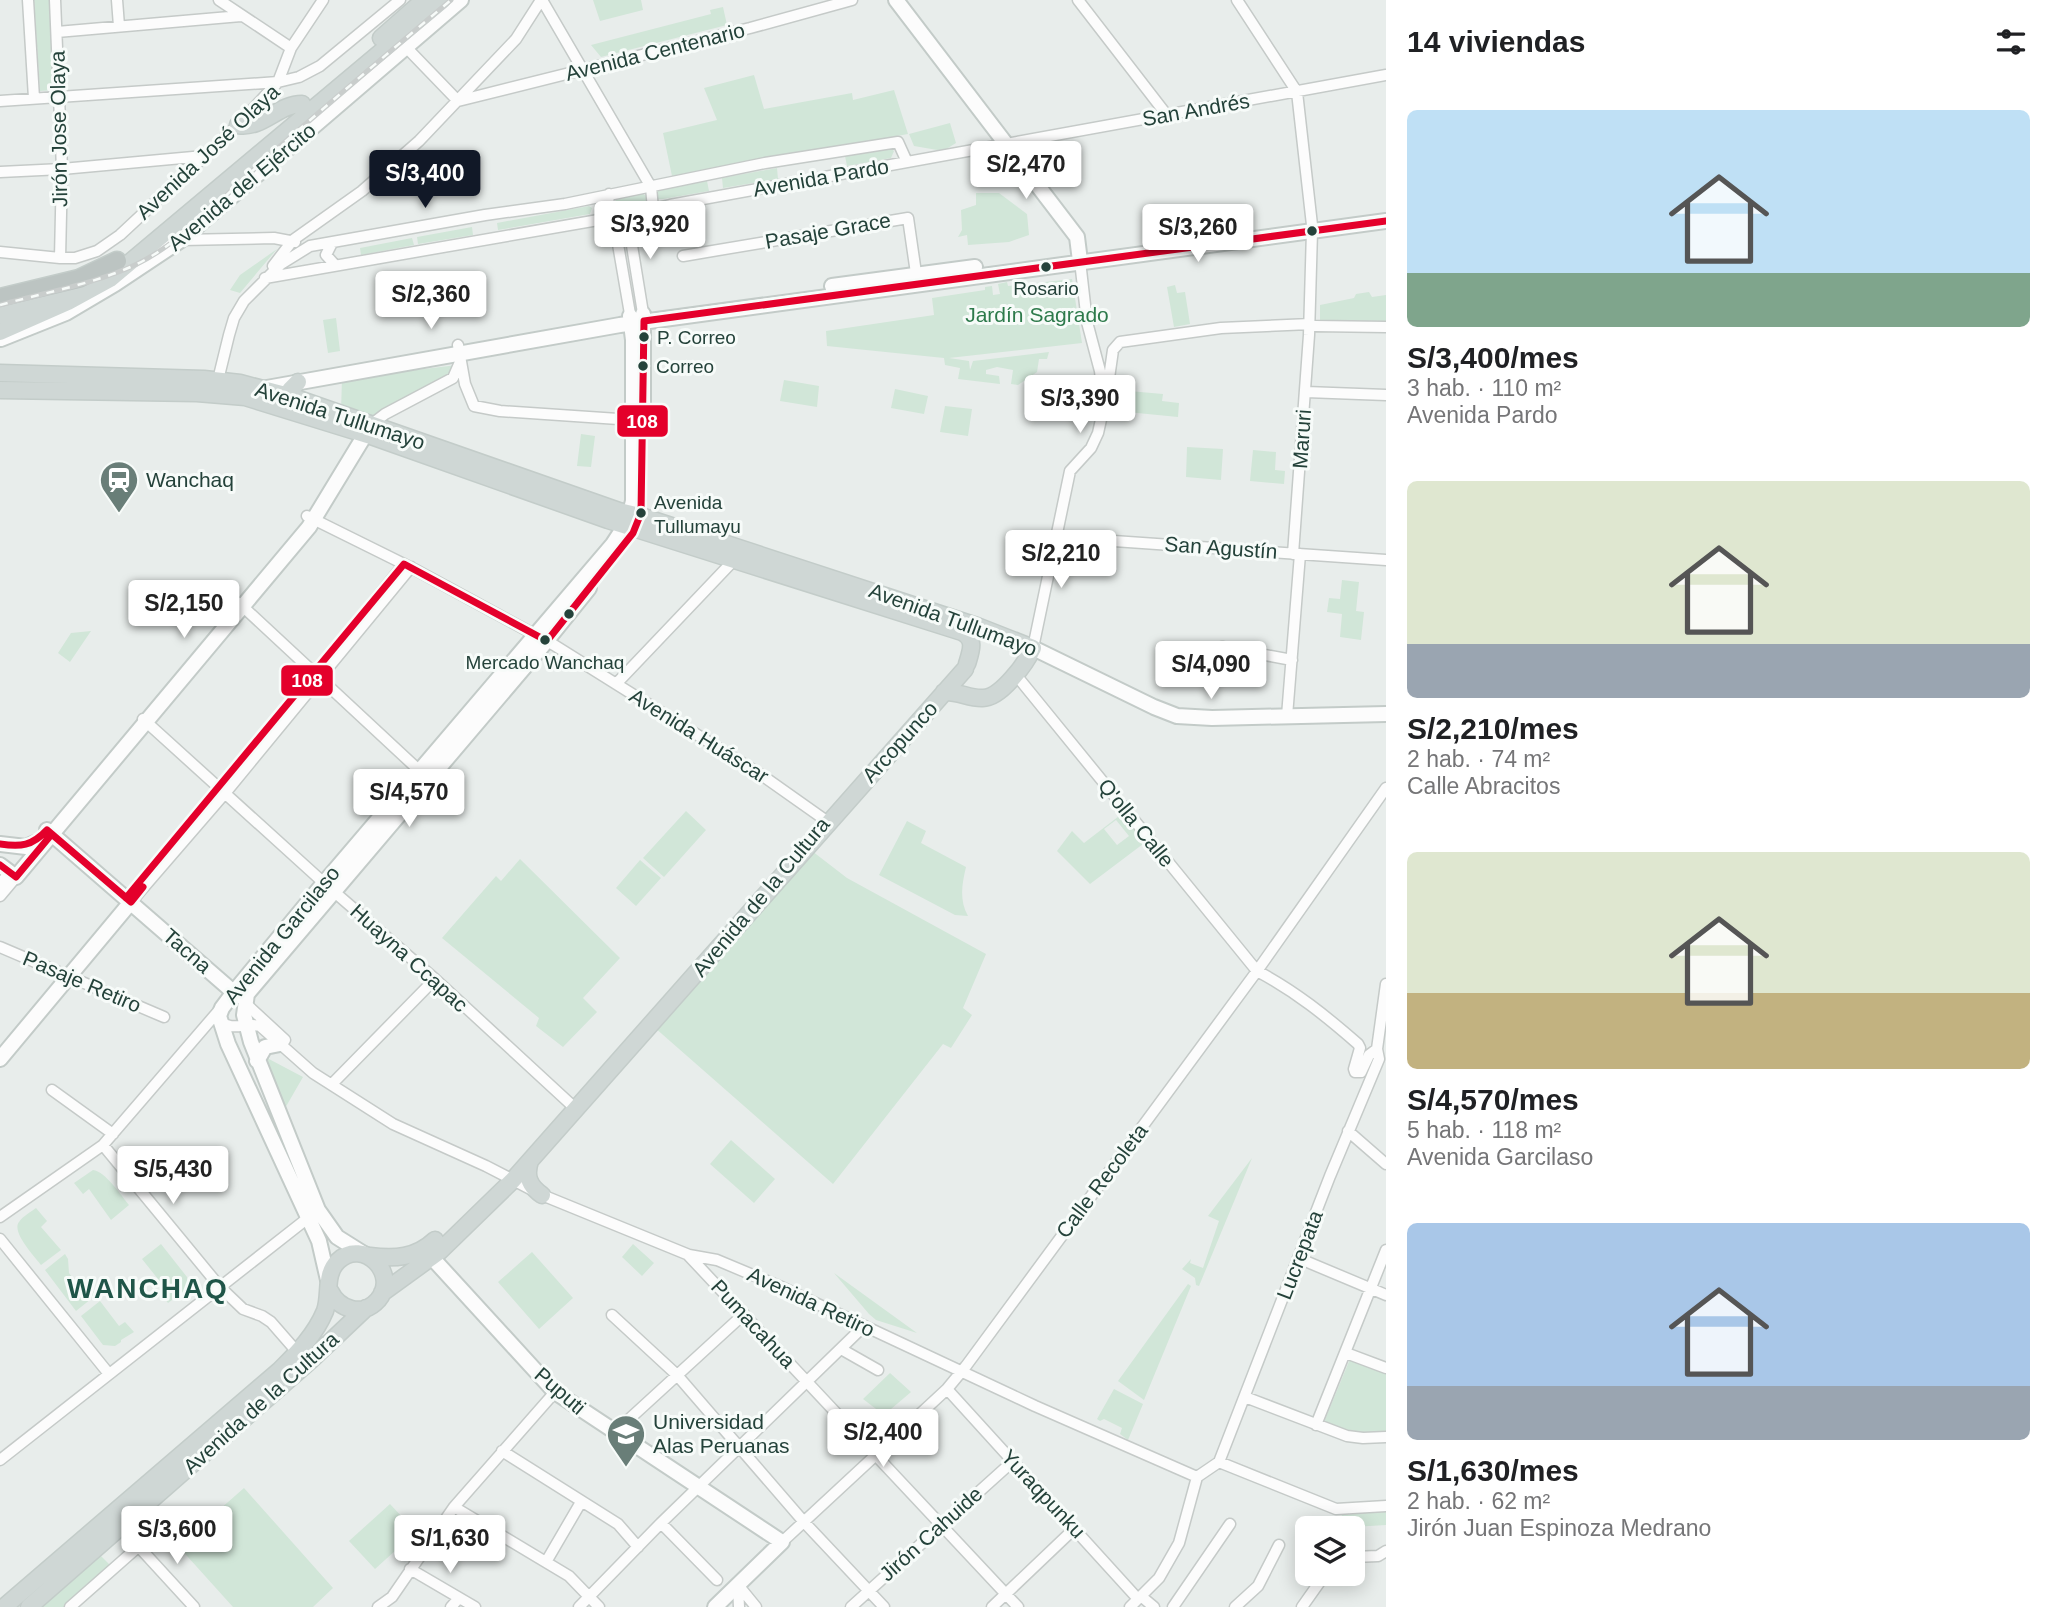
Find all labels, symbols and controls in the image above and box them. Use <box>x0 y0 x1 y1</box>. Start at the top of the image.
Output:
street label: Avenida Centenario <box>563 18 747 85</box>
icon: filters <box>1992 23 2030 61</box>
text: 14 viviendas <box>1407 25 1585 58</box>
street label: Jirón Jose Olaya <box>46 50 71 207</box>
street label: Avenida José Olaya <box>132 79 284 224</box>
street label: San Andrés <box>1140 89 1251 130</box>
street label: Avenida del Ejército <box>163 118 320 255</box>
pin: S/2,470 <box>961 142 1091 201</box>
pin: S/3,400 <box>360 150 490 210</box>
text: S/2,470 <box>986 151 1066 177</box>
street label: Avenida Pardo <box>751 154 891 201</box>
icon: home <box>1656 156 1782 282</box>
text: S/3,400 <box>385 160 465 186</box>
pin: S/3,920 <box>585 202 715 261</box>
pin: S/3,260 <box>1133 204 1263 264</box>
street label: Pasaje Grace <box>763 208 893 253</box>
text: S/3,920 <box>610 211 690 237</box>
text: S/3,260 <box>1158 214 1238 240</box>
unlabelled marker <box>1305 224 1319 238</box>
marker: Rosario <box>1039 260 1053 274</box>
pin: S/2,360 <box>366 272 496 331</box>
place label: Rosario <box>1013 278 1079 299</box>
text: S/2,360 <box>391 281 471 307</box>
park label: Jardín Sagrado <box>965 303 1109 326</box>
place label: P. Correo <box>657 327 736 348</box>
marker: P. Correo <box>637 330 651 344</box>
text: S/3,400/mes <box>1407 341 1579 374</box>
place label: Correo <box>656 356 714 377</box>
marker: Correo <box>636 359 650 373</box>
text: 3 hab. · 110 m² <box>1407 375 1561 401</box>
pin: S/3,390 <box>1015 376 1145 435</box>
street label: Avenida Tullumayo <box>252 377 428 454</box>
text: S/3,390 <box>1040 385 1120 411</box>
text: Avenida Pardo <box>1407 402 1557 428</box>
line badge: 108 <box>616 404 669 438</box>
street label: Maruri <box>1288 408 1315 469</box>
text: 108 <box>626 411 658 432</box>
station icon: Wanchaq <box>98 459 140 514</box>
place label: Wanchaq <box>146 468 234 491</box>
place label: Avenida Tullumayu <box>654 492 741 537</box>
marker: Avenida Tullumayu <box>634 506 648 520</box>
icon: home <box>1656 527 1782 653</box>
pin: S/2,210 <box>996 530 1126 590</box>
street label: San Agustín <box>1164 532 1278 563</box>
text: S/2,210 <box>1021 540 1101 566</box>
street label: Avenida Tullumayo <box>866 578 1040 661</box>
pin: S/2,150 <box>119 580 249 640</box>
text: S/2,150 <box>144 590 224 616</box>
unlabelled marker <box>562 607 576 621</box>
marker: Mercado Wanchaq <box>538 633 552 647</box>
pin: S/4,090 <box>1146 642 1276 701</box>
text: S/4,090 <box>1171 651 1251 677</box>
place label: Mercado Wanchaq <box>466 652 624 673</box>
line badge: 108 <box>280 664 334 697</box>
text: 108 <box>291 670 323 691</box>
street label: Avenida Huáscar <box>626 684 773 788</box>
street label: Arcopunco <box>857 697 942 787</box>
text: S/2,210/mes <box>1407 712 1579 745</box>
text: 2 hab. · 74 m² <box>1407 746 1550 772</box>
pin: S/4,570 <box>344 770 474 829</box>
text: Calle Abracitos <box>1407 773 1560 799</box>
street label: Q'olla Calle <box>1094 774 1179 871</box>
text: S/4,570 <box>369 779 449 805</box>
street label: Avenida de la Cultura <box>687 812 834 981</box>
street label: Avenida Garcilaso <box>219 861 344 1008</box>
icon: home <box>1656 898 1782 1024</box>
street label: Huayna Ccapac <box>346 899 473 1016</box>
street label: Tacna <box>159 924 216 978</box>
street label: Pasaje Retiro <box>20 946 145 1017</box>
text: S/4,570/mes <box>1407 1083 1579 1116</box>
text: 5 hab. · 118 m² <box>1407 1117 1561 1143</box>
street label: Calle Recoleta <box>1051 1119 1152 1242</box>
text: Avenida Garcilaso <box>1407 1144 1593 1170</box>
pin: S/5,430 <box>108 1146 238 1206</box>
text: S/5,430 <box>133 1156 213 1182</box>
street label: Lucrepata <box>1272 1207 1327 1303</box>
street label: Avenida Retiro <box>744 1262 878 1341</box>
icon: home <box>1656 1269 1782 1395</box>
district label: WANCHAQ <box>67 1273 229 1304</box>
street label: Pumacahua <box>707 1275 800 1373</box>
street label: Avenida de la Cultura <box>178 1327 343 1478</box>
street label: Puputi <box>530 1362 590 1419</box>
place label: Universidad Alas Peruanas <box>653 1410 790 1457</box>
pin: S/2,400 <box>818 1410 948 1469</box>
school or university icon: Universidad Alas Peruanas <box>605 1413 647 1468</box>
text: S/2,400 <box>843 1419 923 1445</box>
street label: Yuraqpunku <box>997 1445 1090 1542</box>
text: S/1,630/mes <box>1407 1454 1579 1487</box>
street label: Jirón Cahuide <box>875 1482 987 1586</box>
text: 2 hab. · 62 m² <box>1407 1488 1550 1514</box>
pin: S/3,600 <box>112 1506 242 1566</box>
text: Jirón Juan Espinoza Medrano <box>1407 1515 1711 1541</box>
text: S/3,600 <box>137 1516 217 1542</box>
pin: S/1,630 <box>385 1516 515 1575</box>
map controls <box>1295 1516 1365 1586</box>
button: layers <box>1295 1516 1365 1586</box>
text: S/1,630 <box>410 1525 490 1551</box>

